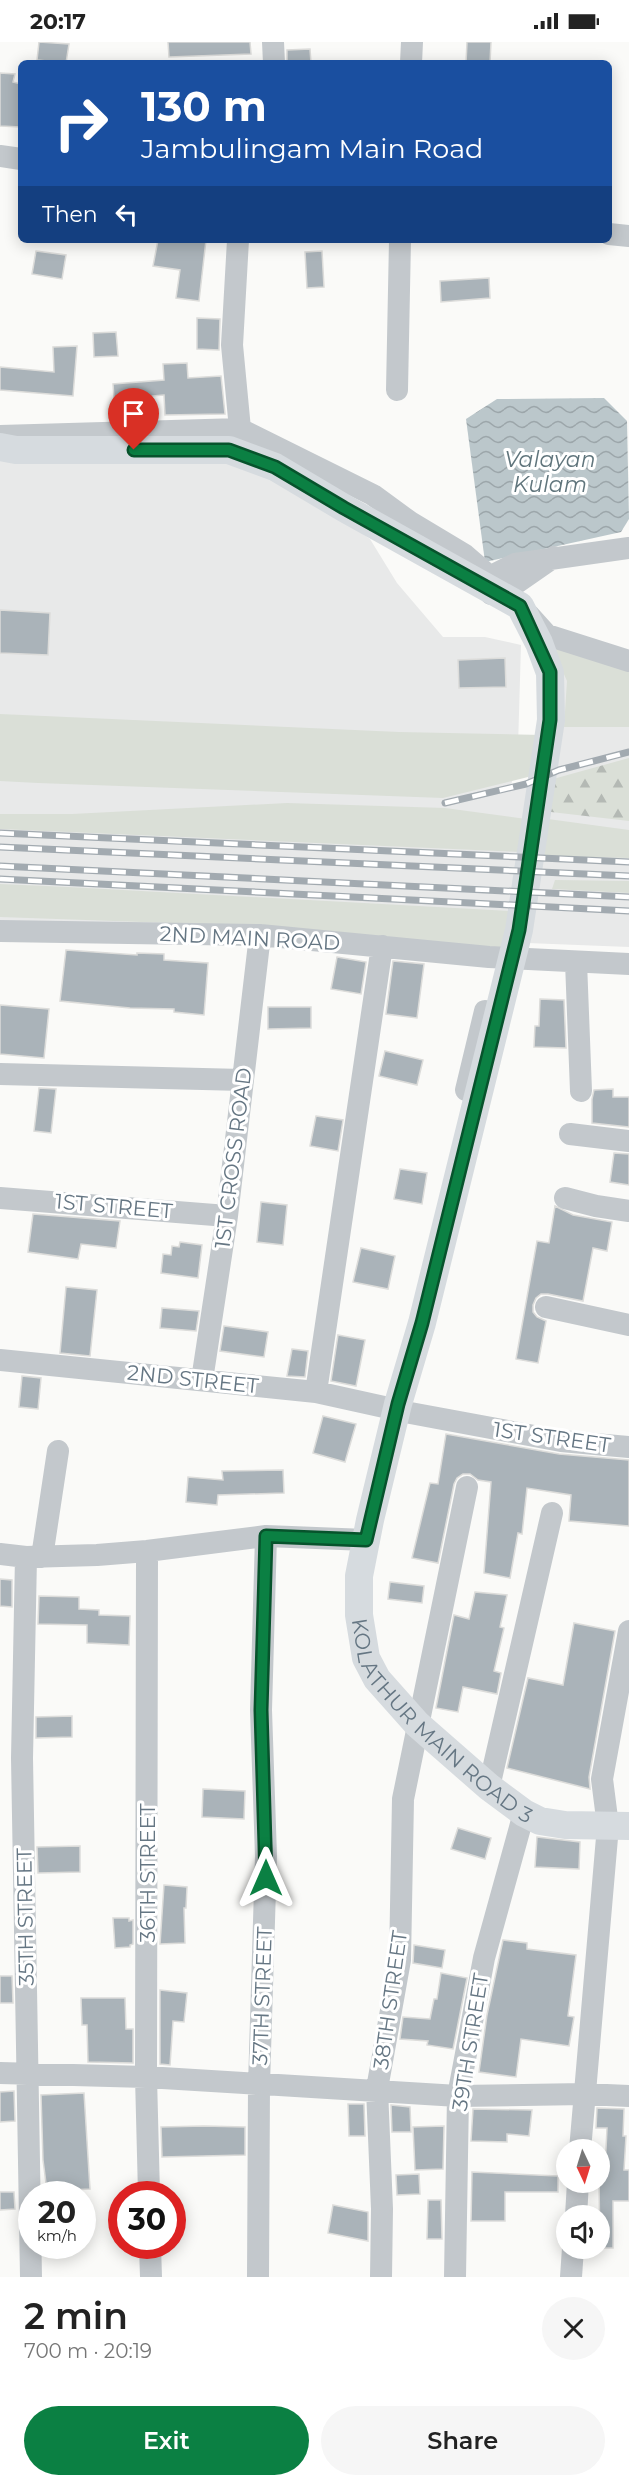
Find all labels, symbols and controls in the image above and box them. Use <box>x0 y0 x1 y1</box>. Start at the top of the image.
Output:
text: 20:17 <box>30 8 86 35</box>
text: 130 m <box>141 80 267 132</box>
icon: right <box>42 84 120 162</box>
text: Jambulingam Main Road <box>141 132 483 165</box>
icon: left <box>110 198 143 231</box>
text: Then <box>42 201 98 228</box>
pin <box>108 388 159 450</box>
icon: arrive <box>117 397 150 430</box>
water label: Valayan Kulam <box>504 446 596 498</box>
street label: 2ND MAIN ROAD <box>159 921 341 955</box>
street label: 1ST CROSS ROAD <box>210 1066 256 1250</box>
street label: 1ST STREET <box>54 1188 174 1224</box>
street label: 2ND STREET <box>126 1360 260 1398</box>
street label: 1ST STREET <box>492 1416 612 1458</box>
street label: KOLATHUR MAIN ROAD 3 <box>347 1617 537 1828</box>
street label: 36TH STREET <box>135 1803 160 1943</box>
position arrow <box>234 1846 298 1910</box>
street label: 35TH STREET <box>11 1848 39 1986</box>
street label: 37TH STREET <box>247 1926 277 2066</box>
street label: 38TH STREET <box>368 1929 412 2071</box>
street label: 39TH STREET <box>447 1971 493 2113</box>
north arrow <box>556 2139 610 2193</box>
map controls <box>556 2139 610 2259</box>
speed limit sign: 30 <box>108 2181 186 2259</box>
text: 20 <box>38 2194 76 2231</box>
button: sound <box>556 2205 610 2259</box>
text: km/h <box>37 2226 77 2245</box>
text: 2 min <box>24 2294 128 2338</box>
button: close <box>542 2297 605 2360</box>
text: 700 m · 20:19 <box>24 2339 152 2363</box>
button: Exit <box>24 2406 309 2475</box>
button: Share <box>321 2406 605 2475</box>

